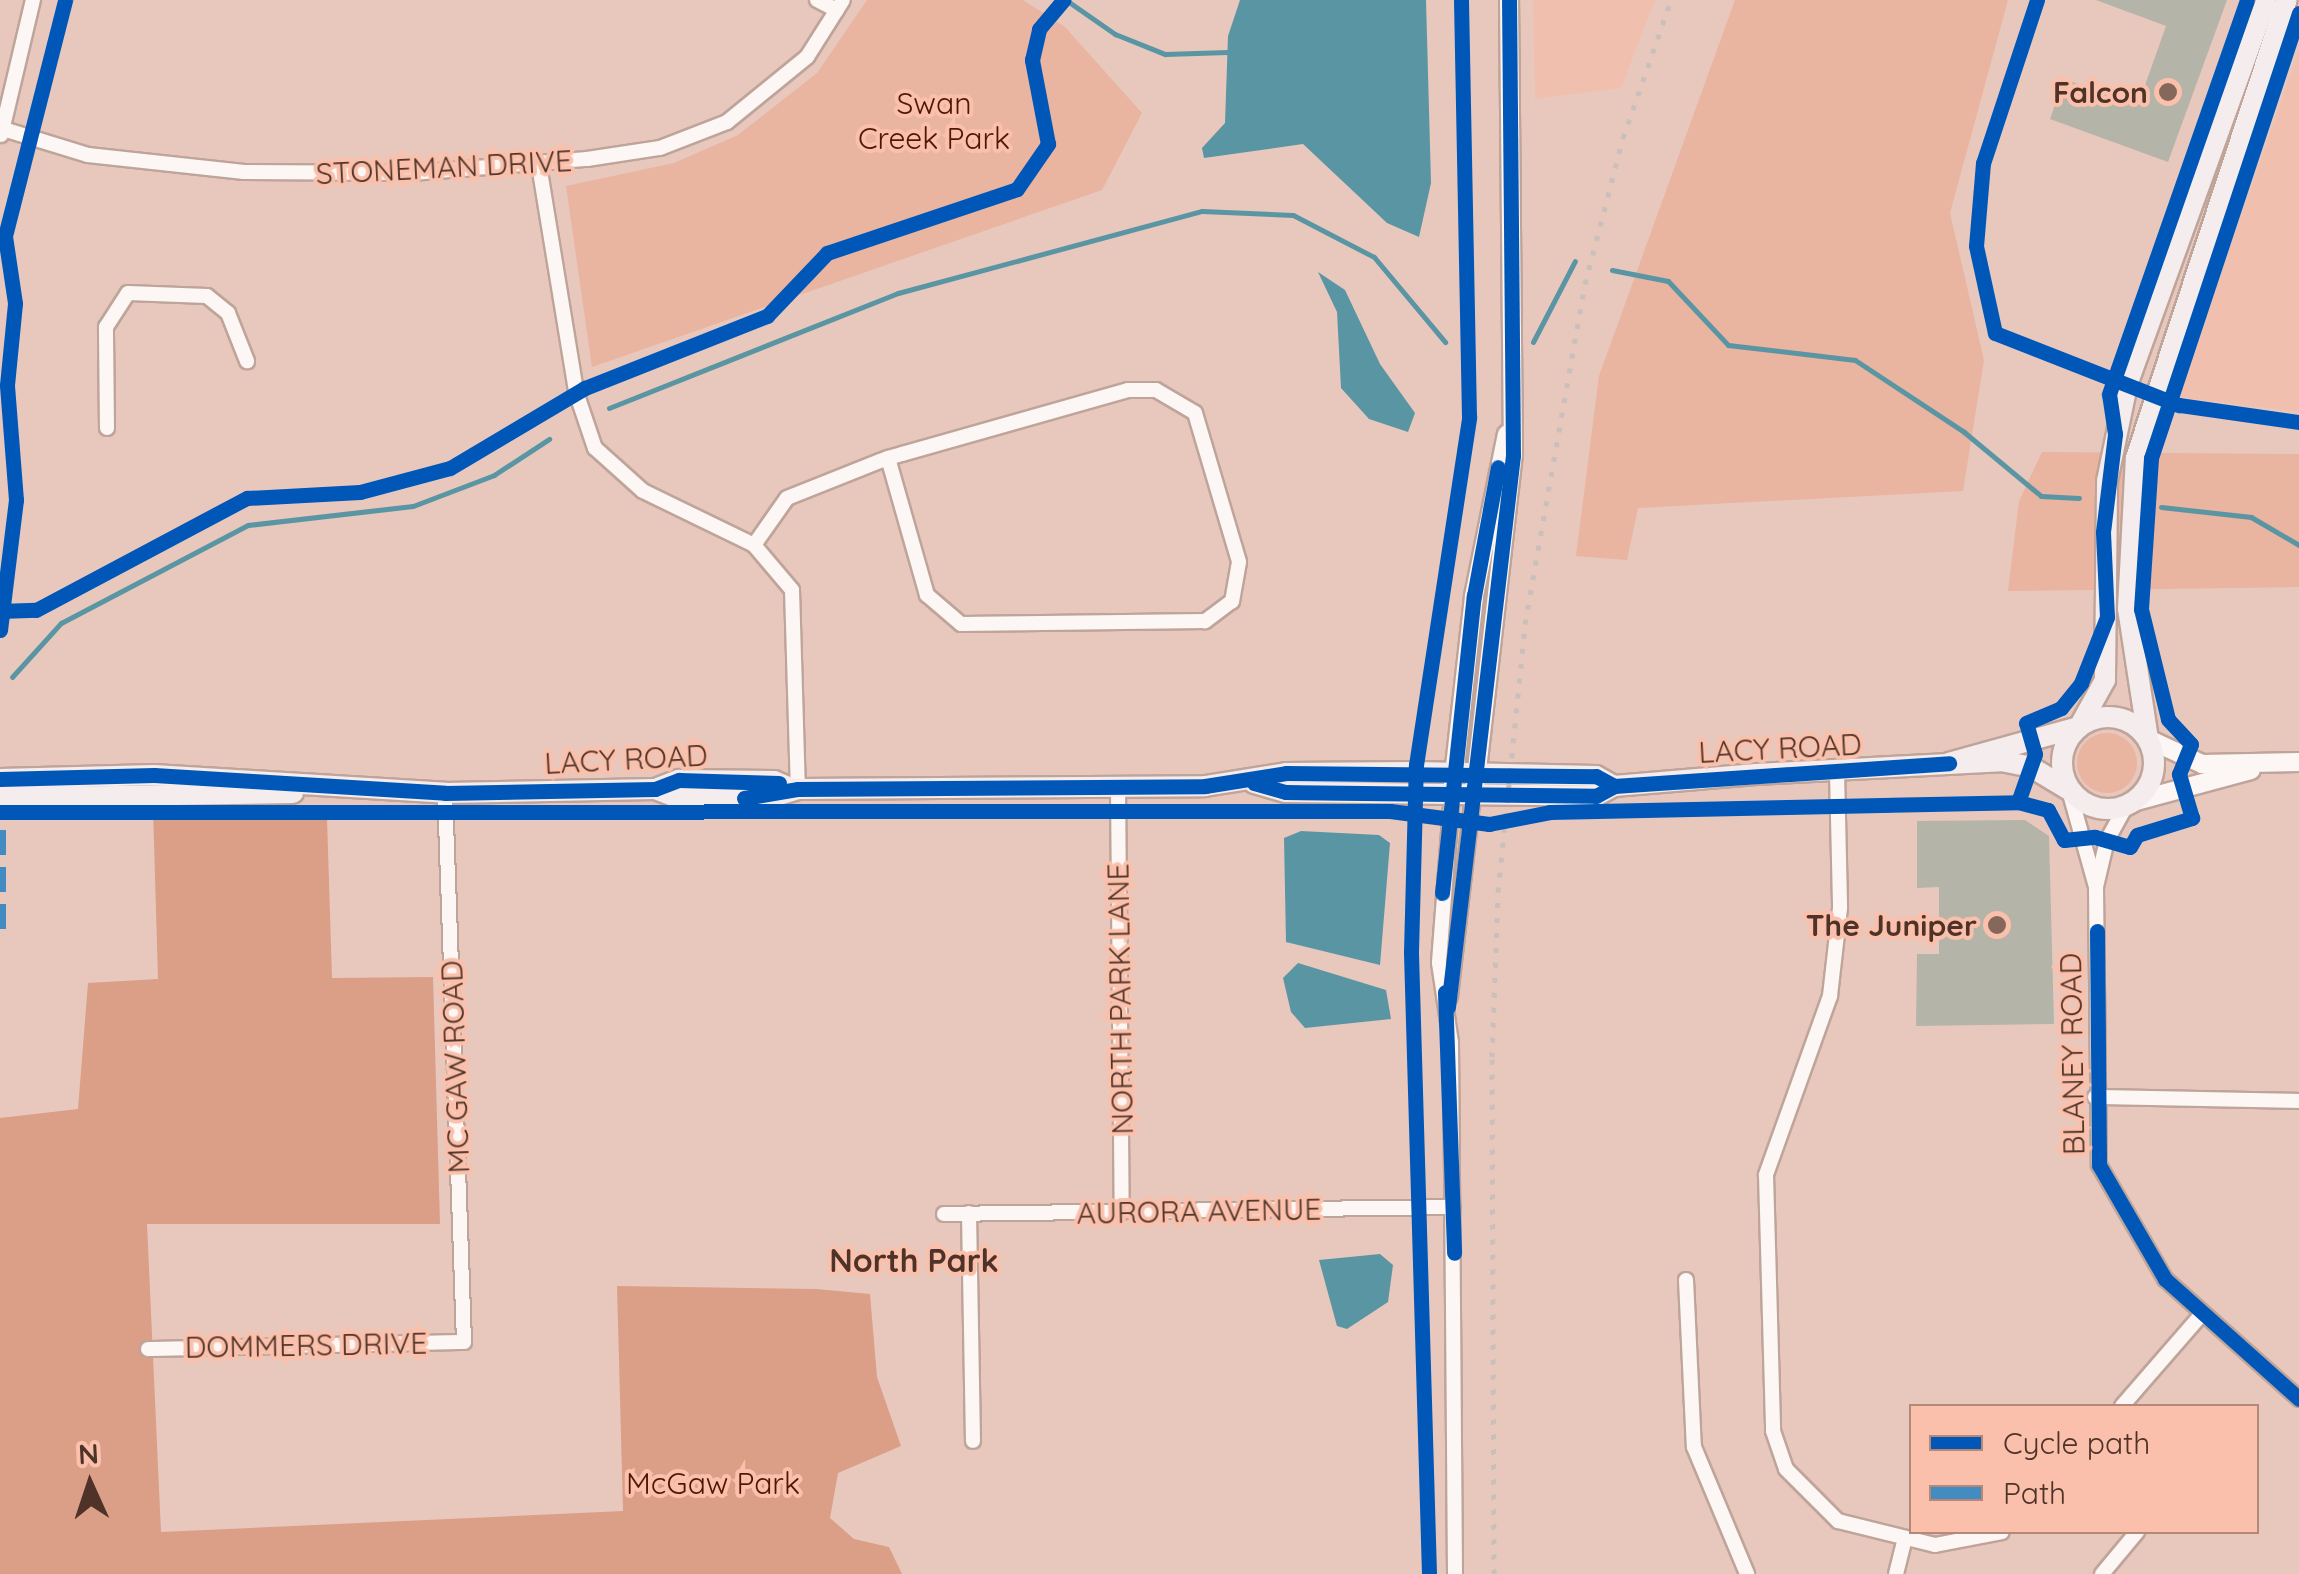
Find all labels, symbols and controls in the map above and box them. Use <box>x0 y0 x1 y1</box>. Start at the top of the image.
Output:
place label: Falcon <box>2053 74 2148 110</box>
marker: Falcon <box>2157 81 2179 103</box>
park label: Swan Creek Park <box>858 85 1010 156</box>
street label: STONEMAN DRIVE <box>315 142 573 192</box>
street label: LACY ROAD <box>1697 726 1863 770</box>
street label: LACY ROAD <box>543 737 709 781</box>
street label: NORTH PARK LANE <box>1100 863 1140 1135</box>
place label: The Juniper <box>1806 907 1977 943</box>
marker: The Juniper <box>1986 914 2008 936</box>
street label: BLANEY ROAD <box>2052 953 2092 1155</box>
street label: MC GAW ROAD <box>433 960 477 1174</box>
street label: AURORA AVENUE <box>1076 1191 1322 1231</box>
district label: North Park <box>829 1241 999 1279</box>
street label: DOMMERS DRIVE <box>184 1325 428 1365</box>
legend <box>1909 1404 2259 1534</box>
text: Cycle path <box>2003 1424 2150 1462</box>
north arrow <box>40 1434 140 1534</box>
text: N <box>77 1436 100 1472</box>
park label: McGaw Park <box>626 1465 800 1501</box>
text: Path <box>2003 1474 2066 1512</box>

